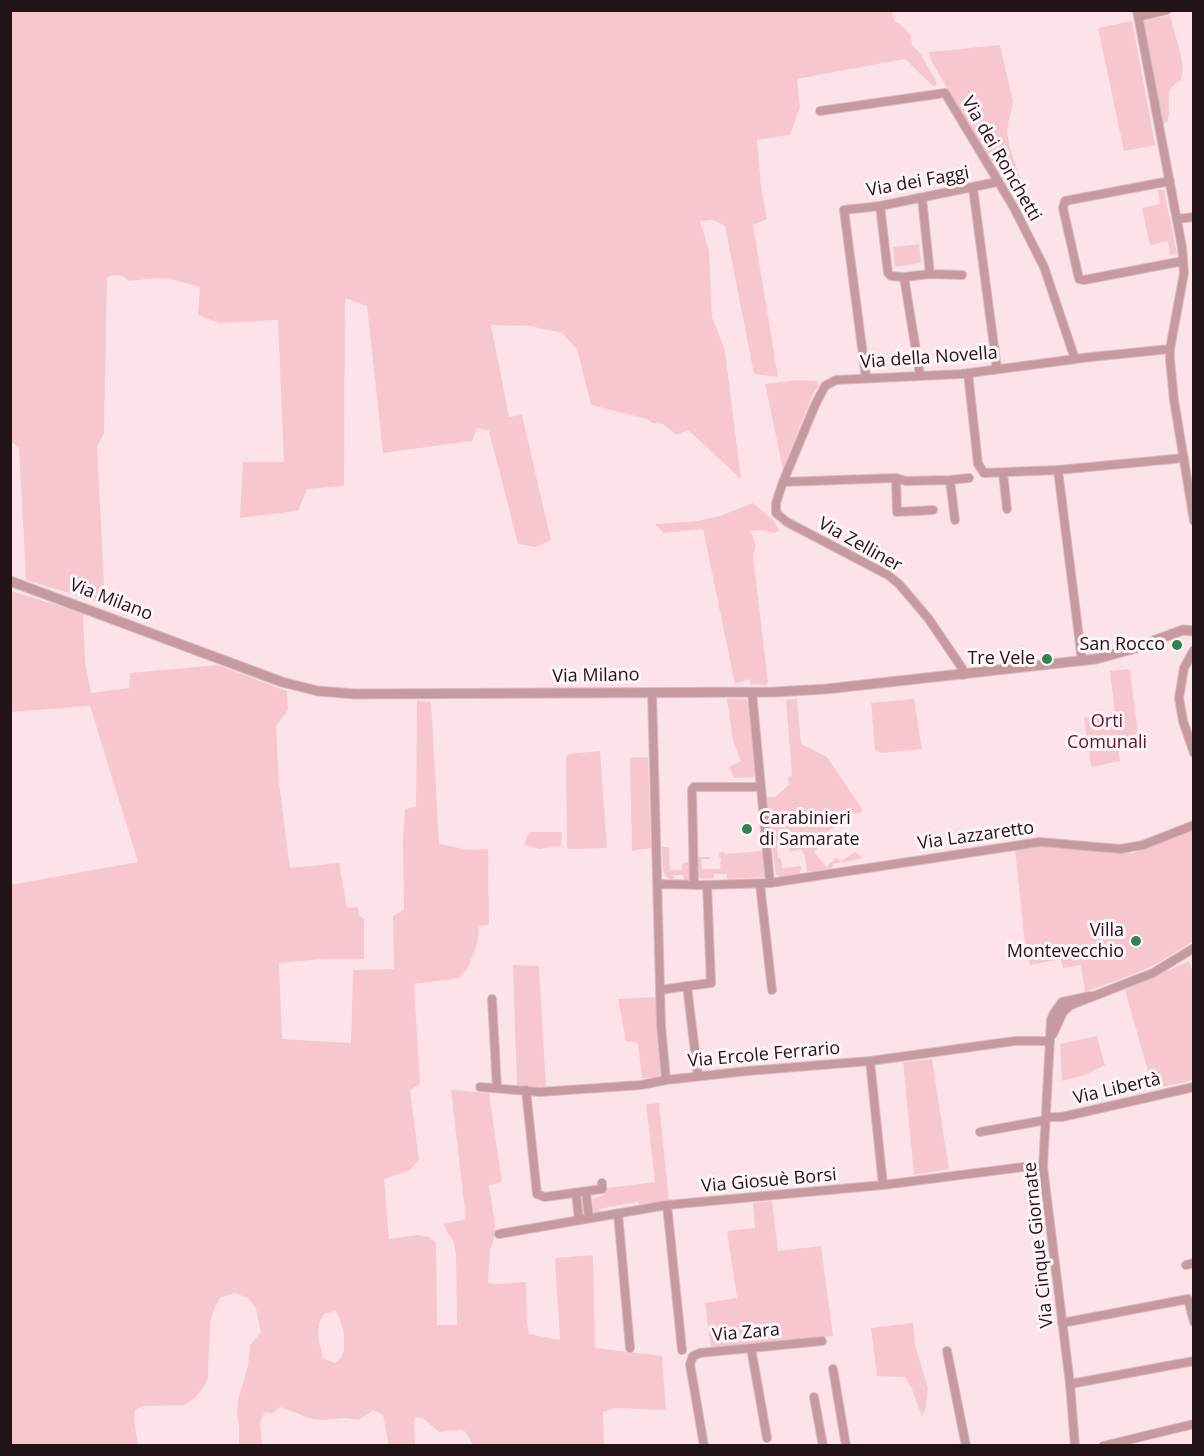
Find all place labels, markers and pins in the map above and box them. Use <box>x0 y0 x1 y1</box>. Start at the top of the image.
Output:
place label: San Rocco <box>1079 634 1165 656</box>
marker: San Rocco <box>1170 638 1184 652</box>
place label: Tre Vele <box>967 648 1035 670</box>
marker: Tre Vele <box>1040 652 1054 666</box>
place label: Carabinieri di Samarate <box>759 808 860 850</box>
marker: Carabinieri di Samarate <box>740 822 754 836</box>
place label: Villa Montevecchio <box>1007 920 1124 962</box>
marker: Villa Montevecchio <box>1129 934 1143 948</box>

